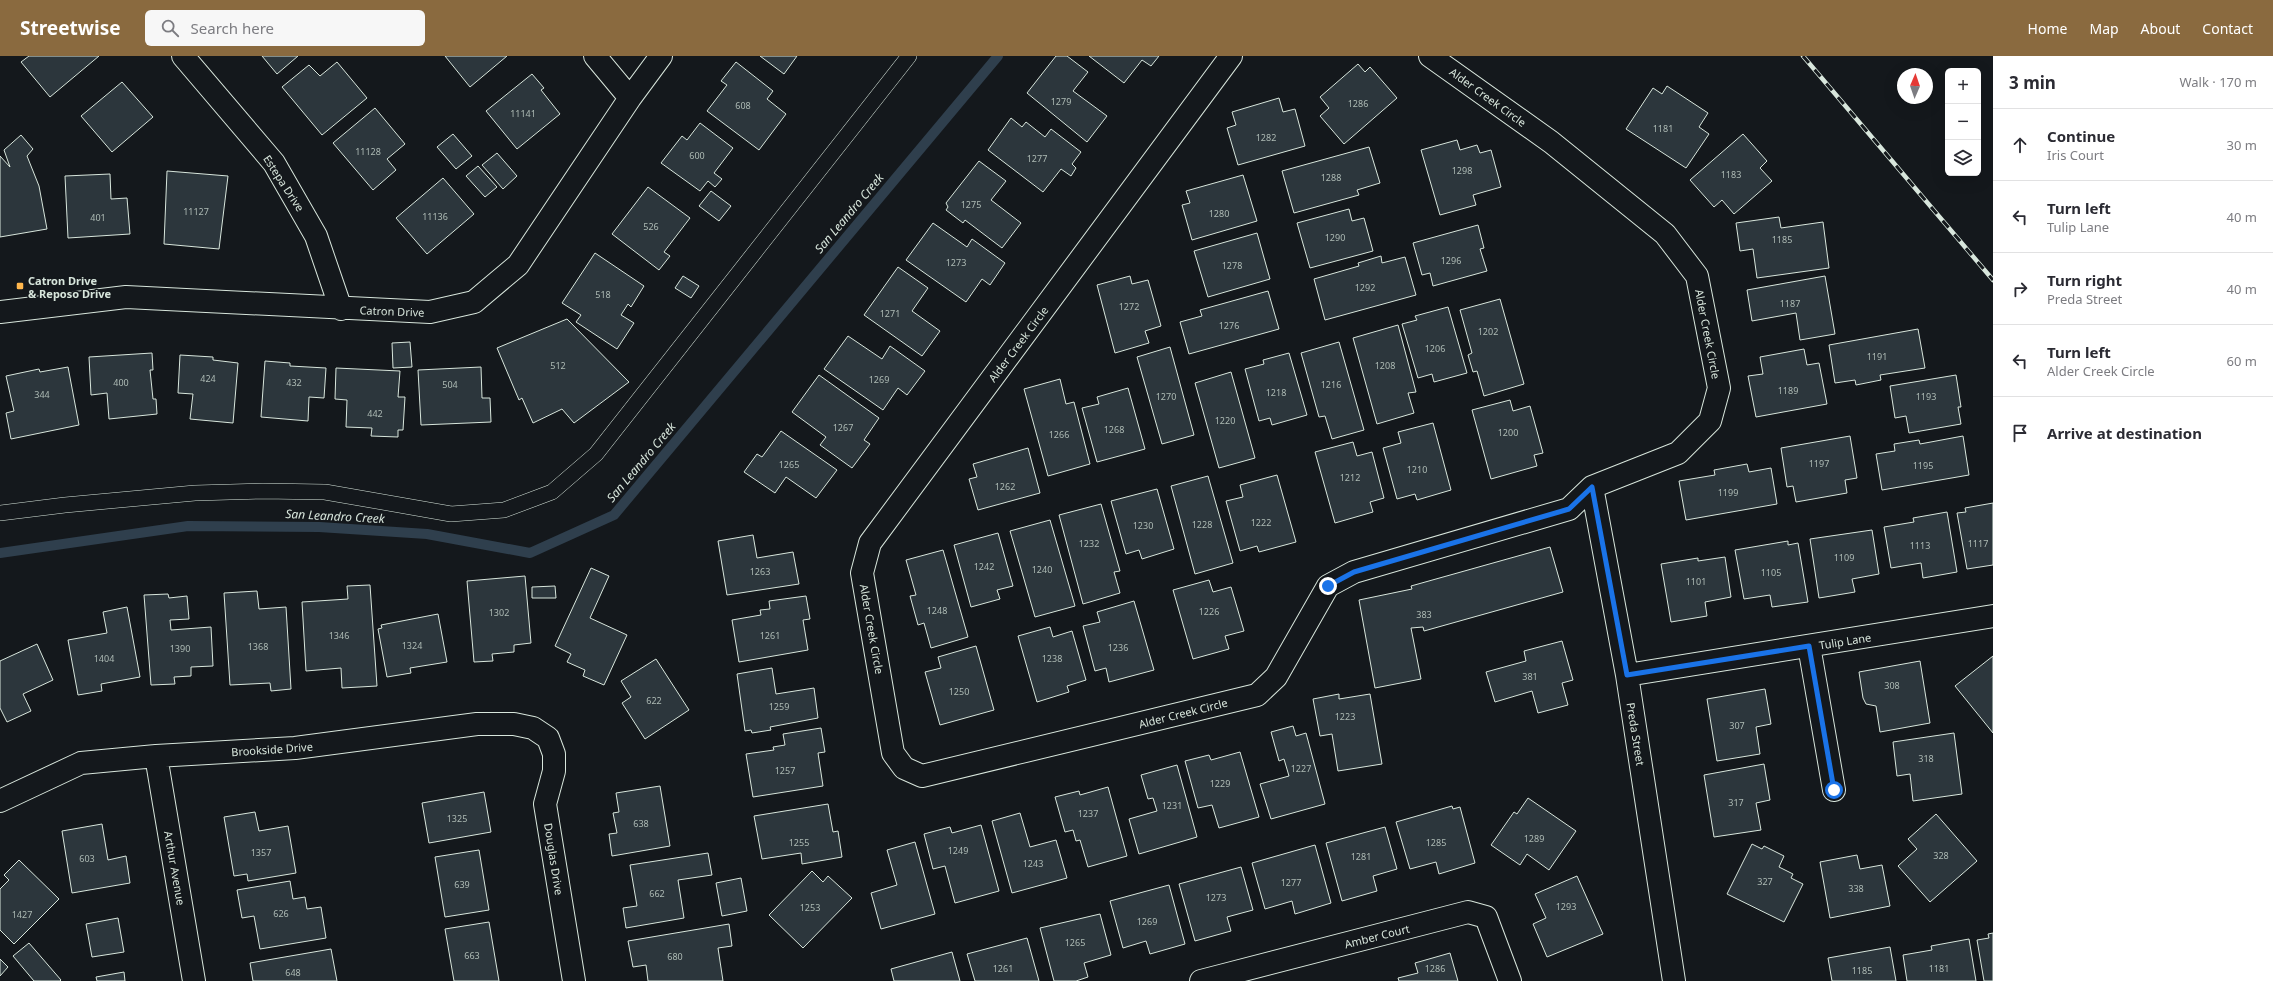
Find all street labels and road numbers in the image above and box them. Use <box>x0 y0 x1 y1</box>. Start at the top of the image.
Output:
street label: Alder Creek Circle <box>1447 64 1529 130</box>
street label: Estepa Drive <box>260 152 308 214</box>
street label: Alder Creek Circle <box>1692 288 1724 380</box>
street label: Catron Drive <box>359 302 425 320</box>
street label: Alder Creek Circle <box>985 303 1051 385</box>
street label: Alder Creek Circle <box>857 583 887 675</box>
street label: Tulip Lane <box>1818 629 1872 653</box>
street label: Alder Creek Circle <box>1137 695 1229 731</box>
street label: Preda Street <box>1624 701 1648 767</box>
street label: Brookside Drive <box>231 739 313 759</box>
street label: Douglas Drive <box>541 822 567 896</box>
street label: Arthur Avenue <box>161 830 189 906</box>
street label: Amber Court <box>1343 921 1411 951</box>

